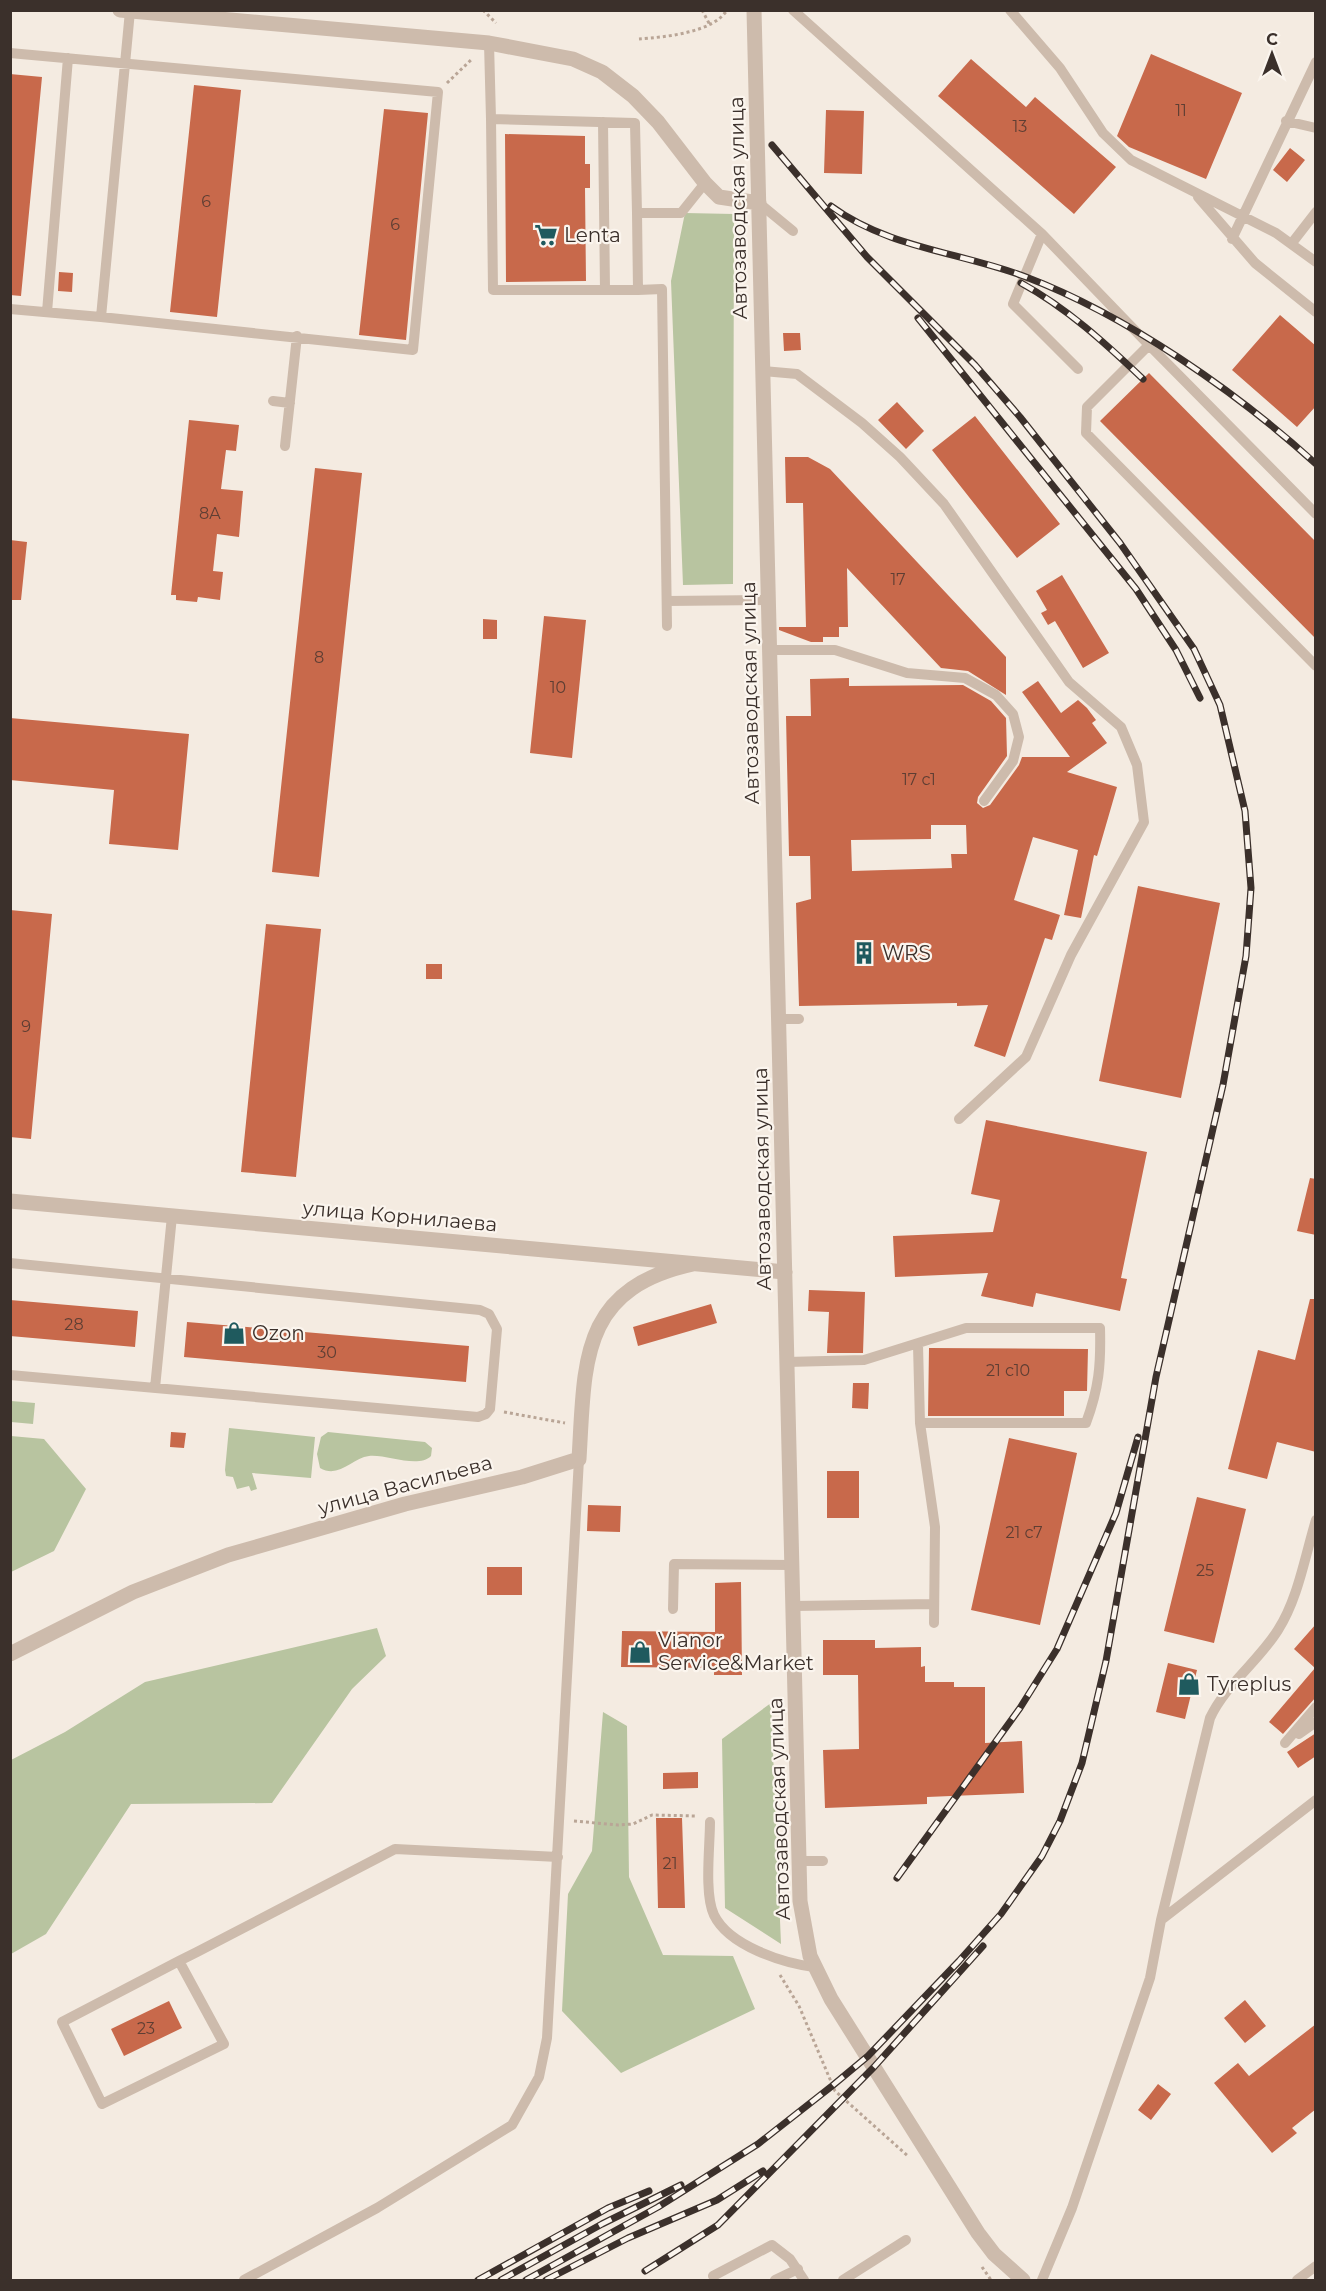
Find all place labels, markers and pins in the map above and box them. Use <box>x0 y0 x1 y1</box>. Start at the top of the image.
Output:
supermarket icon: Lenta <box>533 222 559 248</box>
place label: Lenta <box>564 223 621 247</box>
building icon: WRS <box>851 940 877 966</box>
place label: WRS <box>882 941 931 965</box>
shop icon: Ozon <box>221 1320 247 1346</box>
place label: Ozon <box>252 1321 305 1345</box>
place label: Vianor Service&Market <box>658 1628 814 1675</box>
shop icon: Vianor Service&Market <box>627 1639 653 1665</box>
shop icon: Tyreplus <box>1176 1671 1202 1697</box>
place label: Tyreplus <box>1207 1672 1292 1696</box>

